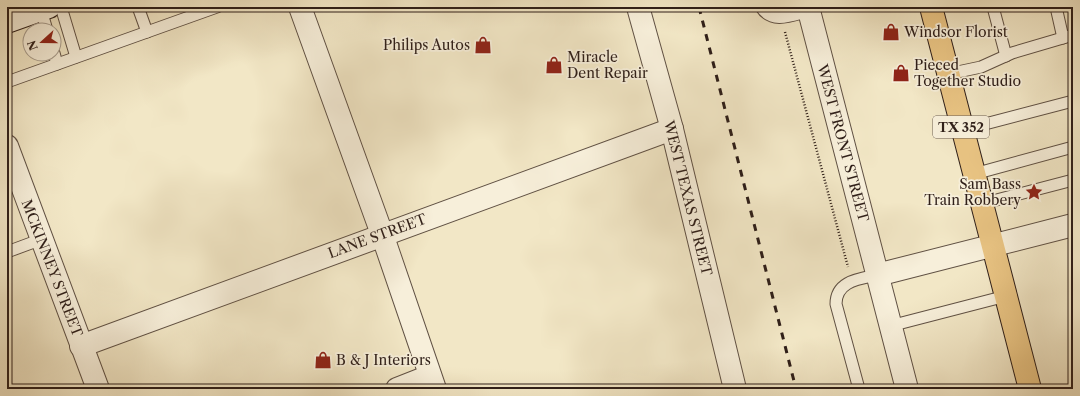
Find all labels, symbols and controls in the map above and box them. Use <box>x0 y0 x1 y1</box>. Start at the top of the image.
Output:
north arrow <box>22 22 62 62</box>
shop icon: Windsor Florist <box>881 22 901 42</box>
place label: Windsor Florist <box>903 23 1008 41</box>
shop icon: Philips Autos <box>473 35 493 55</box>
place label: Philips Autos <box>383 36 470 54</box>
text: N <box>24 38 41 53</box>
place label: Miracle Dent Repair <box>567 48 648 82</box>
shop icon: Miracle Dent Repair <box>544 55 564 75</box>
place label: Pieced Together Studio <box>914 56 1021 90</box>
street label: WEST FRONT STREET <box>813 61 873 224</box>
shop icon: Pieced Together Studio <box>891 63 911 83</box>
road number: TX 352 <box>933 116 989 138</box>
street label: WEST TEXAS STREET <box>660 118 716 278</box>
place label: Sam Bass Train Robbery <box>924 175 1021 209</box>
place icon: Sam Bass Train Robbery <box>1024 182 1044 202</box>
street label: MCKINNEY STREET <box>17 197 87 340</box>
street label: LANE STREET <box>325 210 429 262</box>
shop icon: B & J Interiors <box>313 350 333 370</box>
place label: B & J Interiors <box>336 351 431 369</box>

